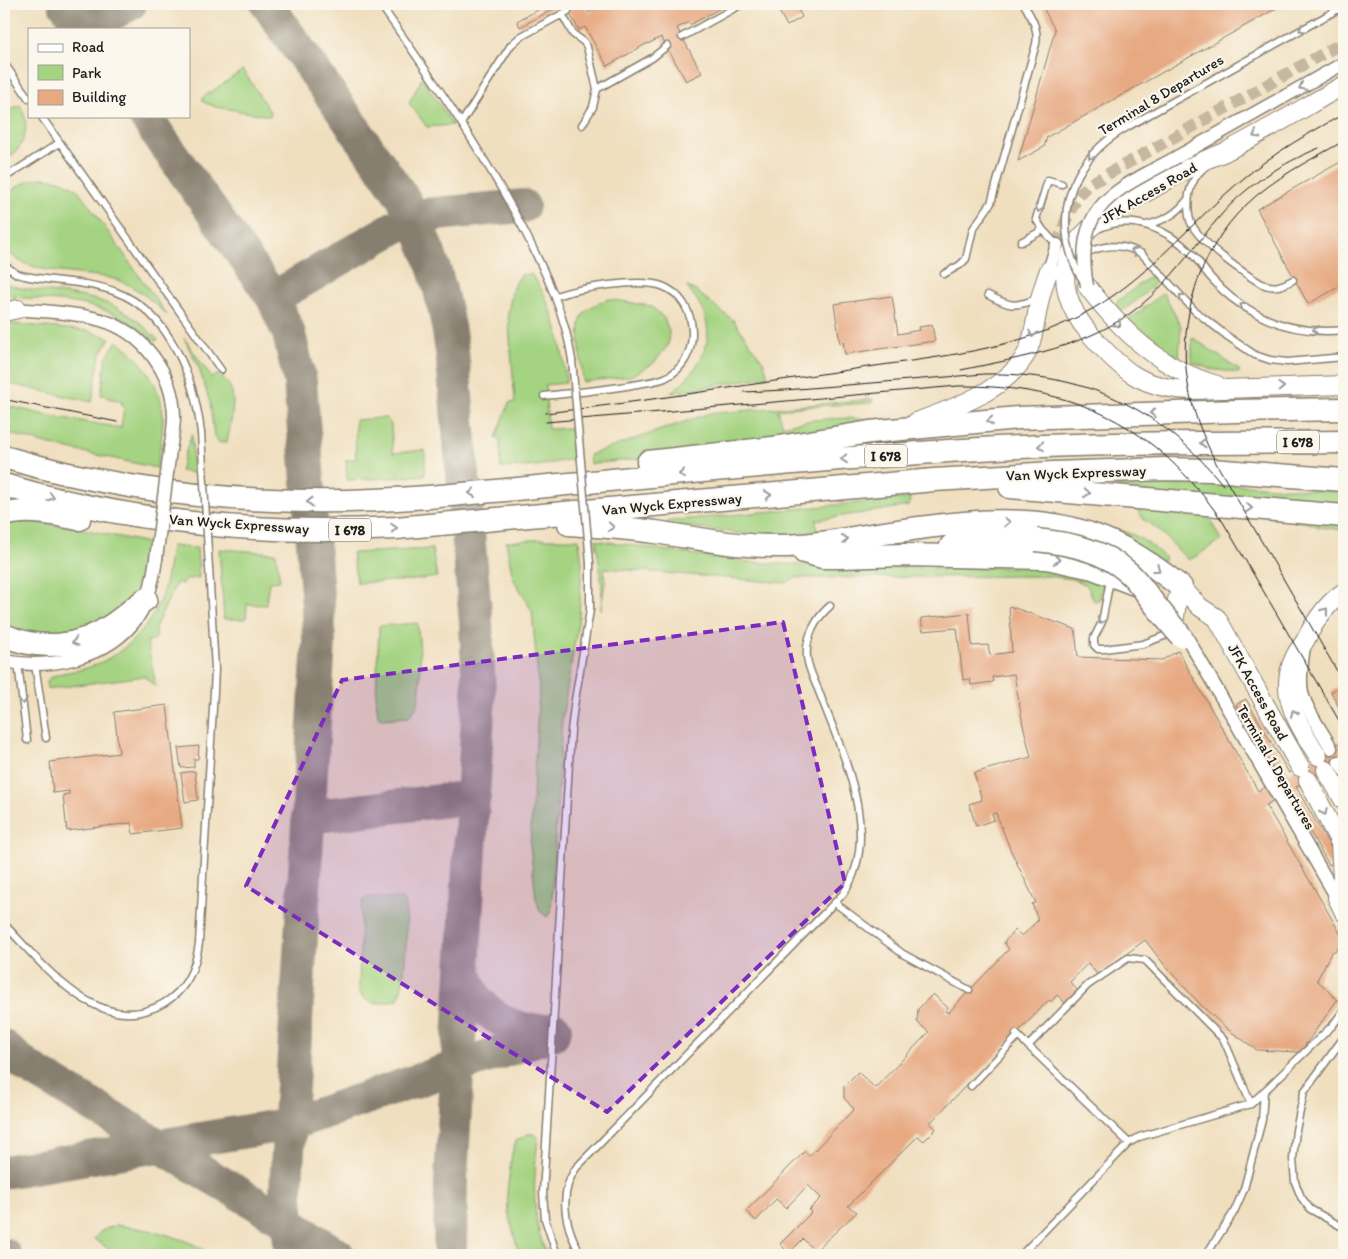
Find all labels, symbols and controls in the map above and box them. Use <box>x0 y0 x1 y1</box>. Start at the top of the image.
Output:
one-way arrow <box>1298 23 1307 33</box>
legend <box>28 28 190 118</box>
text: Road <box>72 38 105 56</box>
street label: Terminal 8 Departures <box>1095 50 1227 139</box>
text: Park <box>72 64 102 82</box>
one-way arrow <box>1298 80 1307 90</box>
text: Building <box>72 88 126 106</box>
one-way arrow <box>1252 128 1261 138</box>
one-way arrow <box>1087 151 1096 160</box>
street label: JFK Access Road <box>1098 158 1200 228</box>
one-way arrow <box>1035 204 1045 212</box>
one-way arrow <box>1130 246 1139 257</box>
one-way arrow <box>1179 294 1188 303</box>
one-way arrow <box>1240 302 1249 312</box>
one-way arrow <box>1112 318 1121 327</box>
one-way arrow <box>1311 325 1319 336</box>
one-way arrow <box>1028 329 1039 338</box>
one-way arrow <box>1277 382 1285 393</box>
one-way arrow <box>1148 408 1156 419</box>
one-way arrow <box>986 415 994 426</box>
road number: I 678 <box>1277 431 1319 454</box>
one-way arrow <box>1199 438 1206 448</box>
one-way arrow <box>1036 441 1044 452</box>
road number: I 678 <box>865 444 907 468</box>
one-way arrow <box>839 454 847 465</box>
street label: Van Wyck Expressway <box>1006 462 1146 484</box>
one-way arrow <box>678 468 686 479</box>
one-way arrow <box>467 488 475 499</box>
one-way arrow <box>1084 488 1092 499</box>
street label: Van Wyck Expressway <box>601 489 743 519</box>
one-way arrow <box>765 490 773 501</box>
one-way arrow <box>46 491 55 502</box>
one-way arrow <box>305 497 313 507</box>
one-way arrow <box>1246 502 1254 513</box>
street label: Van Wyck Expressway <box>168 510 310 538</box>
one-way arrow <box>1003 517 1011 527</box>
road number: I 678 <box>329 518 371 542</box>
one-way arrow <box>390 522 398 533</box>
one-way arrow <box>608 522 616 533</box>
one-way arrow <box>841 535 850 545</box>
one-way arrow <box>1053 554 1061 565</box>
one-way arrow <box>1151 563 1161 572</box>
one-way arrow <box>1319 607 1328 616</box>
one-way arrow <box>1097 616 1107 625</box>
one-way arrow <box>71 636 80 647</box>
street label: JFK Access Road <box>1224 640 1292 744</box>
one-way arrow <box>17 698 28 706</box>
street label: Terminal 1 Departures <box>1233 701 1319 833</box>
one-way arrow <box>1289 709 1300 718</box>
one-way arrow <box>1318 806 1328 815</box>

